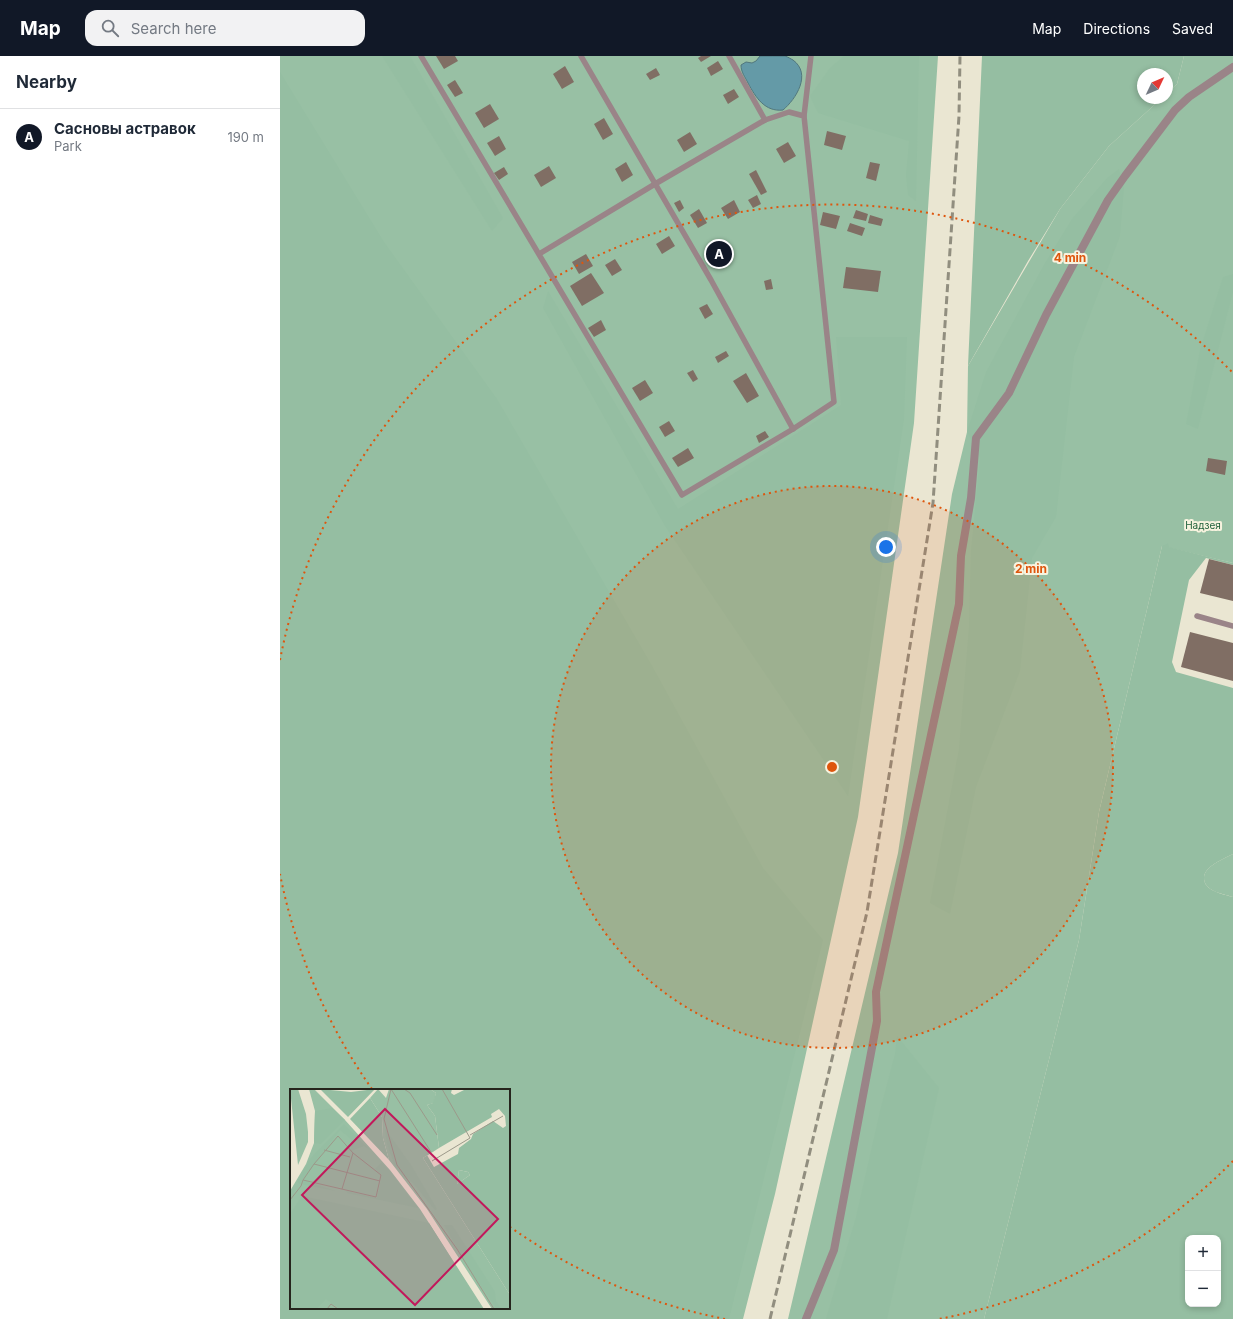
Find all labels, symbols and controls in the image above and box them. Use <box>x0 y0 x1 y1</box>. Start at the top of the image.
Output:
search box <box>85 10 365 46</box>
text: Map <box>20 17 61 40</box>
icon: search <box>99 17 121 39</box>
text: Search here <box>131 19 216 38</box>
text: Map <box>1032 20 1061 37</box>
text: Directions <box>1083 20 1150 37</box>
text: Saved <box>1172 20 1213 37</box>
north arrow <box>1137 68 1173 104</box>
text: Nearby <box>16 72 77 92</box>
text: Сасновы астравок <box>54 119 196 138</box>
text: A <box>24 129 34 145</box>
text: 190 m <box>227 129 264 145</box>
text: Park <box>54 138 82 154</box>
pin: A <box>706 239 732 269</box>
text: 4 min <box>1054 250 1086 265</box>
park label: Надзея <box>1185 519 1221 531</box>
your location <box>876 537 896 557</box>
text: 2 min <box>1015 561 1047 576</box>
centre of rings <box>825 760 839 774</box>
inset map <box>290 1089 510 1309</box>
map controls <box>1185 1235 1221 1307</box>
button: + <box>1185 1235 1221 1271</box>
button: − <box>1185 1271 1221 1307</box>

